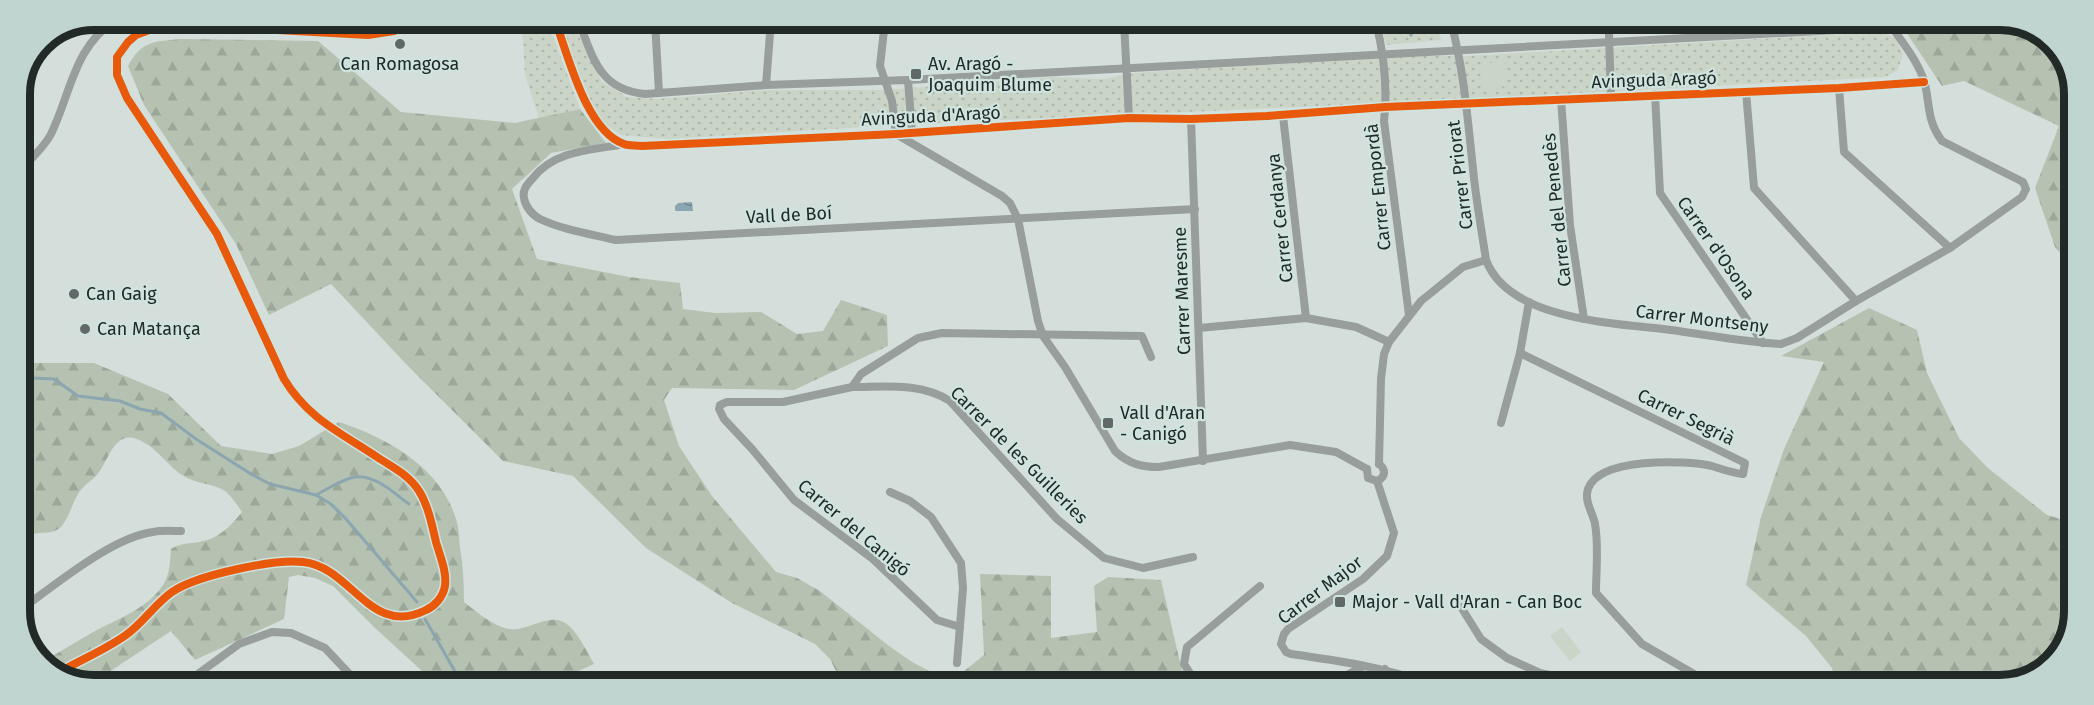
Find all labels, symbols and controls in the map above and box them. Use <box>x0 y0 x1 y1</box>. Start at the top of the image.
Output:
marker: Can Romagosa <box>393 37 407 51</box>
place label: Can Romagosa <box>341 53 459 75</box>
place label: Av. Aragó - Joaquim Blume <box>928 53 1052 96</box>
marker: Av. Aragó - Joaquim Blume <box>909 67 923 81</box>
street label: Avinguda Aragó <box>1591 67 1717 93</box>
street label: Avinguda d'Aragó <box>861 101 1001 131</box>
street label: Carrer Priorat <box>1442 119 1478 231</box>
street label: Carrer Empordà <box>1360 122 1396 252</box>
street label: Carrer del Penedès <box>1538 132 1576 288</box>
street label: Carrer Cerdanya <box>1262 152 1298 284</box>
street label: Carrer d'Osona <box>1672 192 1760 304</box>
street label: Vall de Boí <box>745 202 833 228</box>
street label: Carrer Maresme <box>1169 227 1195 355</box>
place label: Can Gaig <box>86 283 157 305</box>
marker: Can Gaig <box>67 287 81 301</box>
street label: Carrer Montseny <box>1634 300 1770 338</box>
place label: Can Matança <box>97 318 201 340</box>
marker: Can Matança <box>78 322 92 336</box>
street label: Carrer de les Guilleries <box>946 382 1092 528</box>
street label: Carrer Segrià <box>1634 384 1738 450</box>
place label: Vall d'Aran - Canigó <box>1120 402 1205 445</box>
marker: Vall d'Aran - Canigó <box>1101 416 1115 430</box>
street label: Carrer del Canigó <box>793 475 915 581</box>
street label: Carrer Major <box>1273 551 1367 629</box>
place label: Major - Vall d'Aran - Can Boc <box>1352 591 1583 613</box>
marker: Major - Vall d'Aran - Can Boc <box>1333 595 1347 609</box>

